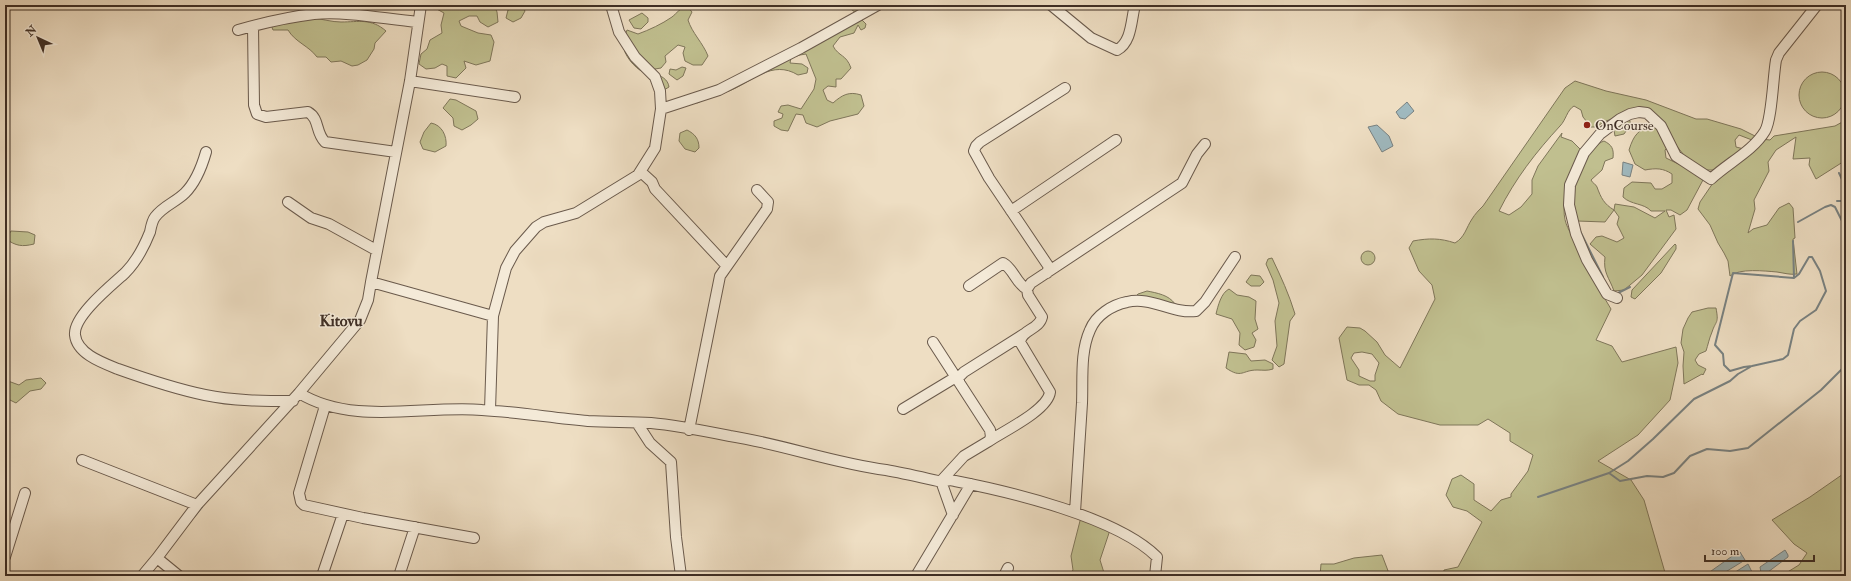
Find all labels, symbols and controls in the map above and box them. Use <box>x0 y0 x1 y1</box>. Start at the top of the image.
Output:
north arrow <box>18 18 58 58</box>
text: N <box>23 22 40 40</box>
place label: OnCourse <box>1595 117 1654 134</box>
marker: OnCourse <box>1582 120 1592 130</box>
district label: Kitovu <box>319 311 363 331</box>
scale bar <box>1705 537 1814 563</box>
text: 100 m <box>1711 544 1740 559</box>

